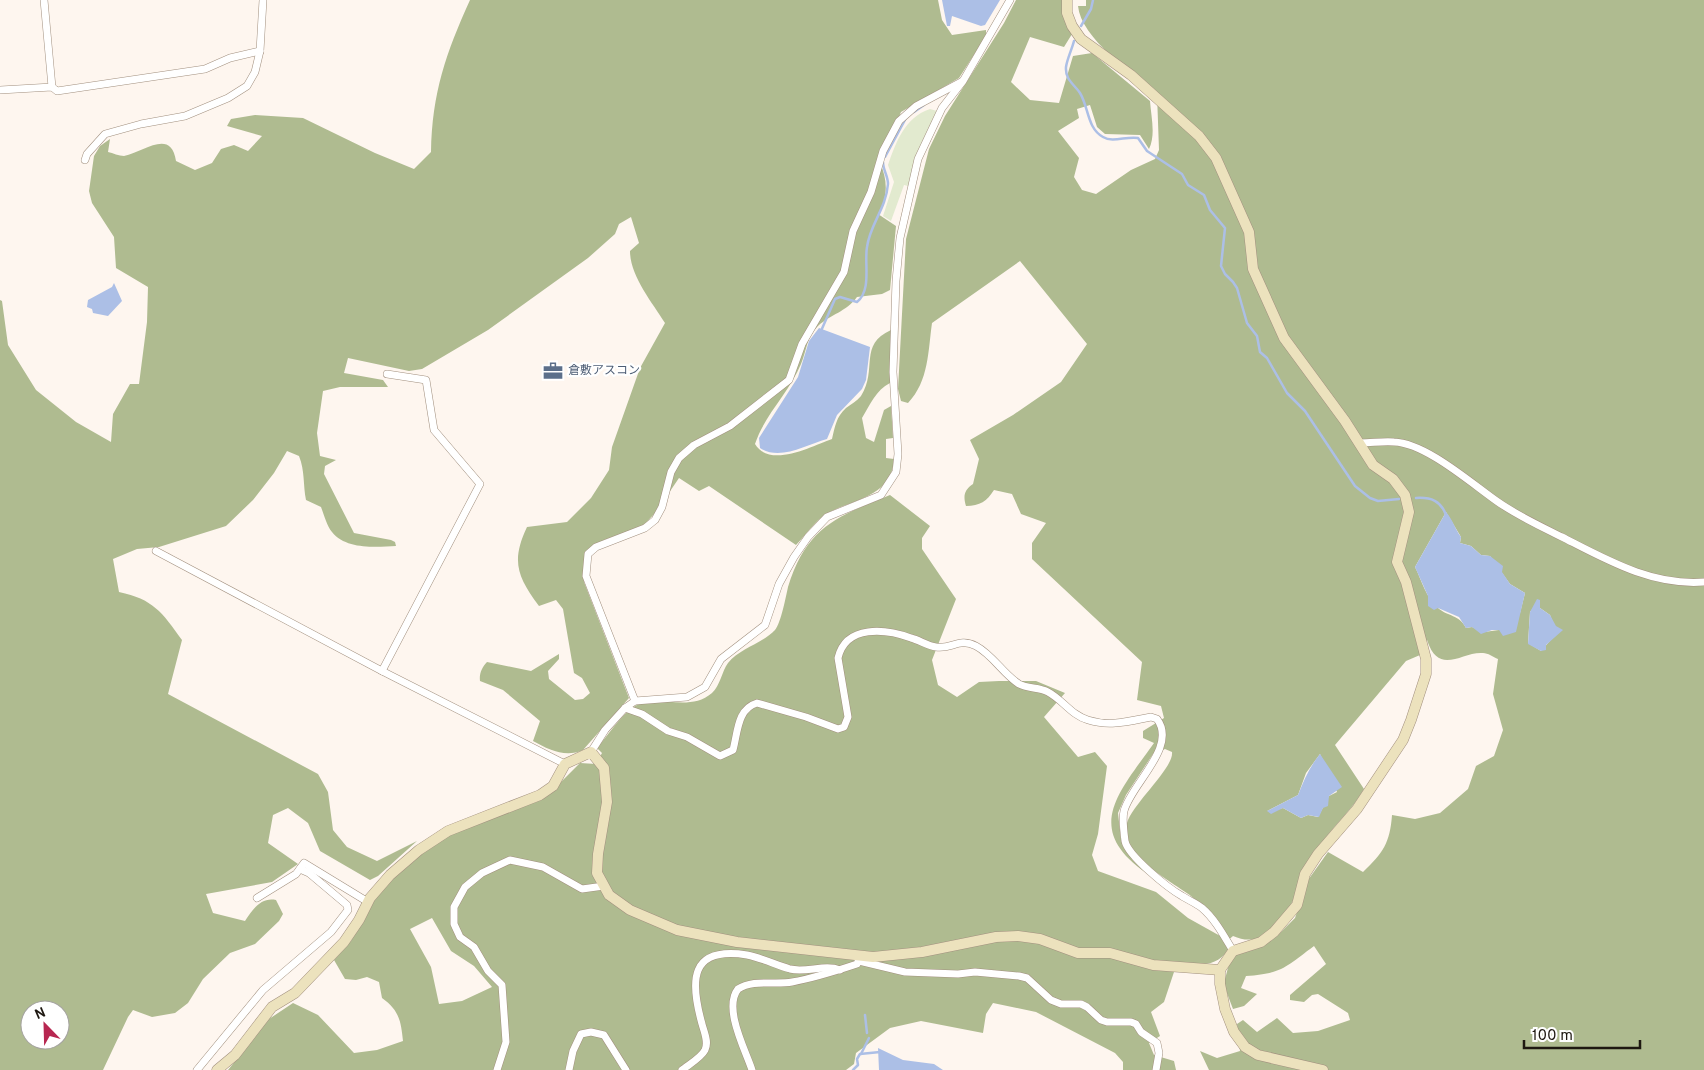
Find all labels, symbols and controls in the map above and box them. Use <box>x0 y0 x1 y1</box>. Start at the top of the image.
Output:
office icon: 倉敷アスコン <box>542 360 564 382</box>
place label: 倉敷アスコン <box>568 363 640 379</box>
north arrow <box>20 1000 70 1050</box>
text: N <box>33 1005 48 1024</box>
scale bar <box>1524 1018 1640 1050</box>
text: 100 m <box>1532 1027 1573 1046</box>

